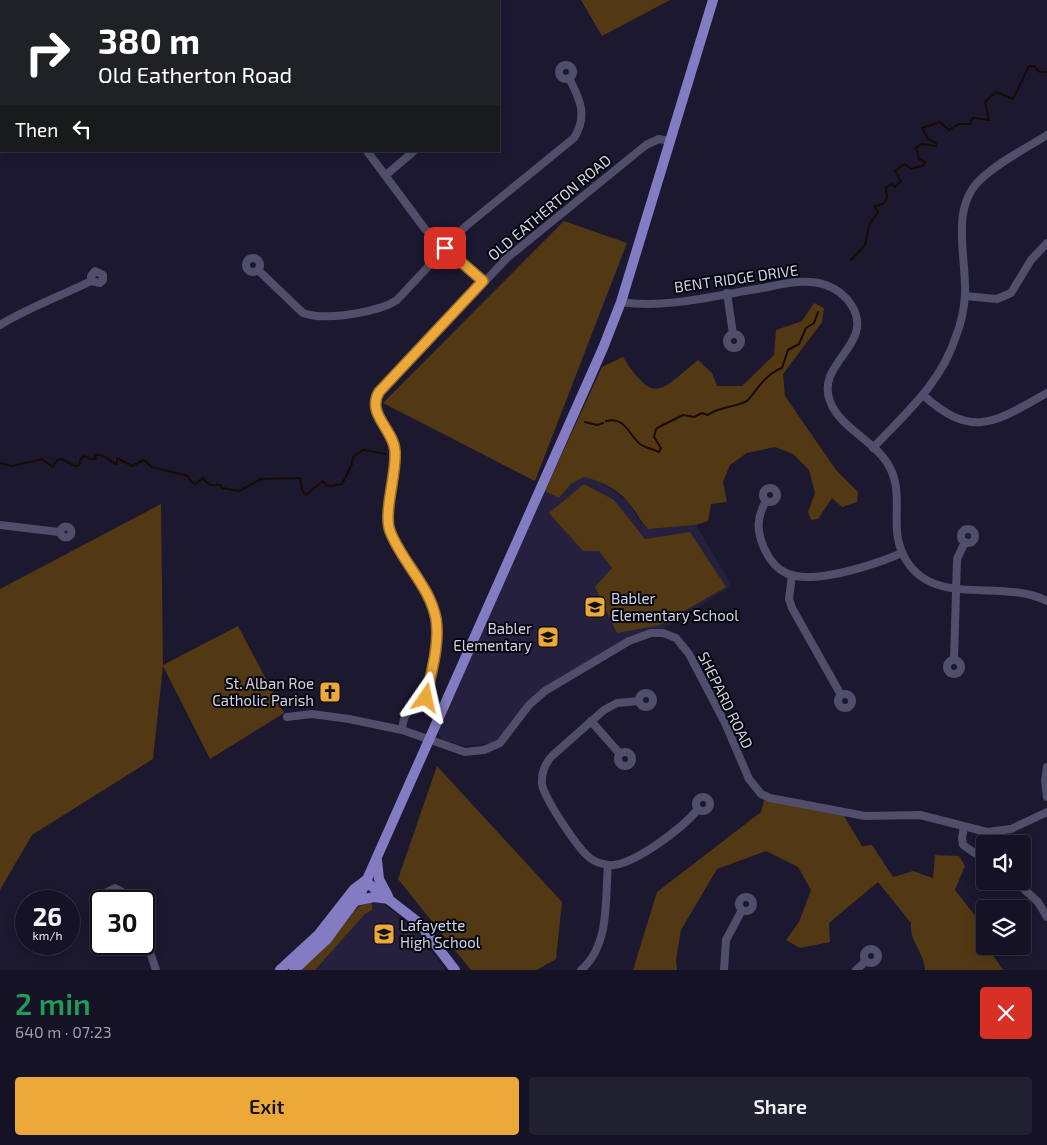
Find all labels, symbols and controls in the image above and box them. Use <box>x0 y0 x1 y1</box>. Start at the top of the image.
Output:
text: 380 m <box>98 19 200 61</box>
icon: right <box>15 20 80 85</box>
text: Old Eatherton Road <box>98 61 292 87</box>
icon: left <box>68 115 96 143</box>
text: Then <box>15 118 58 141</box>
street label: OLD EATHERTON ROAD <box>484 150 614 264</box>
pin <box>424 227 466 269</box>
icon: arrive <box>431 234 459 262</box>
street label: BENT RIDGE DRIVE <box>673 260 799 296</box>
place label: Babler Elementary School <box>611 589 739 624</box>
school or university icon: Babler Elementary School <box>583 595 607 619</box>
place label: Babler Elementary <box>453 619 532 654</box>
school or university icon: Babler Elementary <box>536 625 560 649</box>
street label: SHEPARD ROAD <box>695 649 757 751</box>
position arrow <box>399 671 451 723</box>
place label: St. Alban Roe Catholic Parish <box>212 674 314 709</box>
church icon: St. Alban Roe Catholic Parish <box>318 680 342 704</box>
map controls <box>976 835 1031 955</box>
button: sound <box>976 835 1031 890</box>
speed limit sign: 30 <box>90 890 155 955</box>
button: layers <box>976 900 1031 955</box>
text: 26 <box>33 901 62 931</box>
place label: Lafayette High School <box>400 916 481 951</box>
school or university icon: Lafayette High School <box>372 922 396 946</box>
text: km/h <box>33 928 62 942</box>
text: 2 min <box>15 985 91 1021</box>
button: close <box>980 987 1032 1039</box>
text: 640 m · 07:23 <box>15 1022 112 1041</box>
button: Exit <box>15 1077 519 1135</box>
button: Share <box>529 1077 1032 1135</box>

